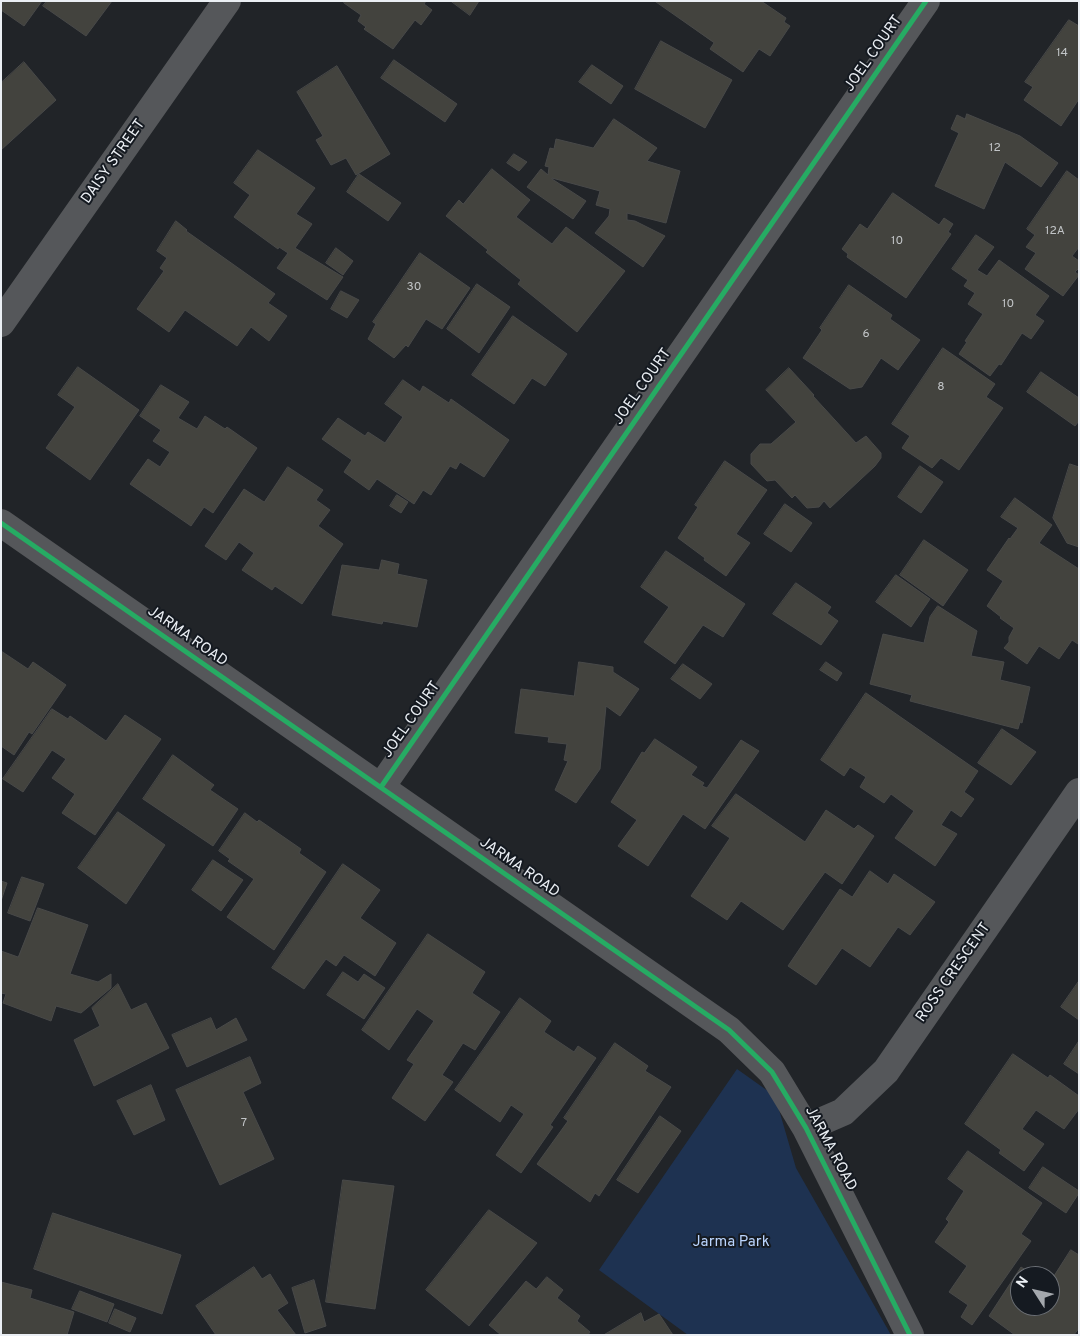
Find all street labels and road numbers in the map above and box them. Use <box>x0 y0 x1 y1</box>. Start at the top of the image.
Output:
street label: JOEL COURT <box>841 12 907 96</box>
street label: DAISY STREET <box>78 116 150 208</box>
street label: JOEL COURT <box>610 345 676 429</box>
street label: JARMA ROAD <box>144 603 230 671</box>
street label: JOEL COURT <box>379 678 445 762</box>
street label: JARMA ROAD <box>476 834 562 902</box>
street label: ROSS CRESCENT <box>913 920 995 1026</box>
street label: JARMA ROAD <box>800 1104 860 1194</box>

